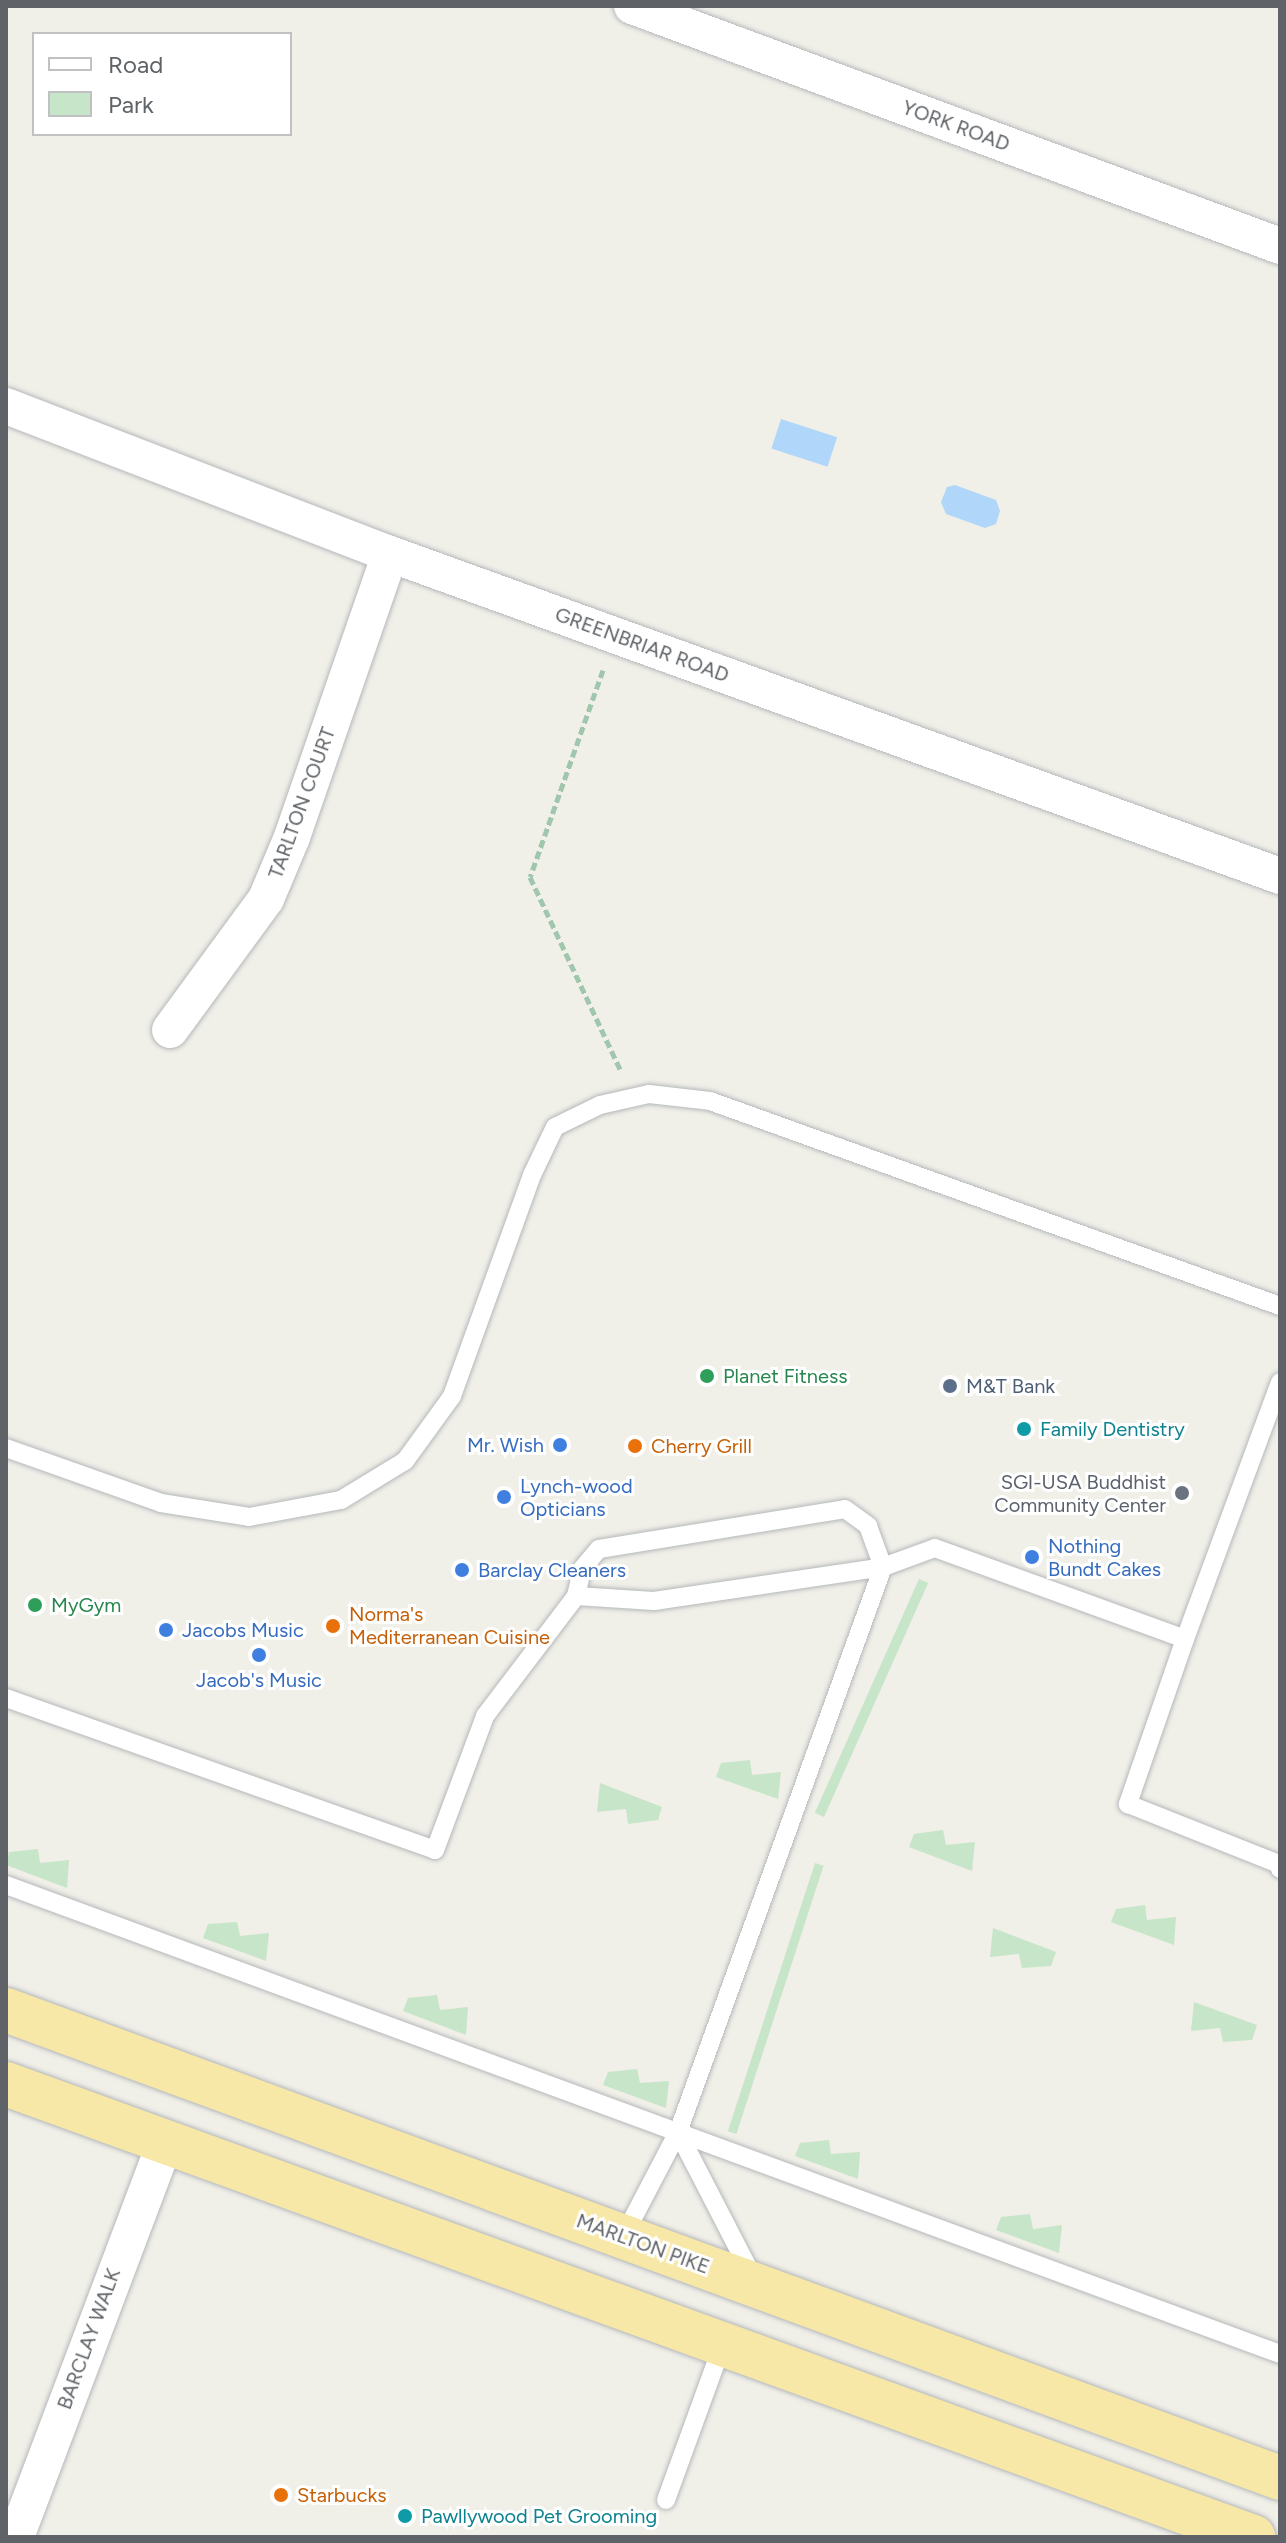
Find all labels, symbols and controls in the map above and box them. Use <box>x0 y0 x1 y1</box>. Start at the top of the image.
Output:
legend <box>32 32 292 136</box>
text: Road <box>108 50 163 79</box>
text: Park <box>108 90 154 119</box>
street label: YORK ROAD <box>899 95 1013 157</box>
street label: GREENBRIAR ROAD <box>552 602 732 688</box>
street label: TARLTON COURT <box>264 724 340 882</box>
place label: Planet Fitness <box>723 1364 848 1388</box>
marker: Planet Fitness <box>698 1367 716 1385</box>
place label: M&T Bank <box>966 1374 1055 1398</box>
marker: M&T Bank <box>941 1377 959 1395</box>
place label: Family Dentistry <box>1040 1417 1185 1441</box>
marker: Family Dentistry <box>1015 1420 1033 1438</box>
place label: Mr. Wish <box>467 1433 544 1457</box>
place label: Cherry Grill <box>651 1434 752 1458</box>
marker: Mr. Wish <box>551 1436 569 1454</box>
marker: Cherry Grill <box>626 1437 644 1455</box>
place label: SGI-USA Buddhist Community Center <box>994 1470 1166 1517</box>
place label: Lynch-wood Opticians <box>520 1474 633 1521</box>
marker: SGI-USA Buddhist Community Center <box>1173 1484 1191 1502</box>
marker: Lynch-wood Opticians <box>495 1488 513 1506</box>
place label: Nothing Bundt Cakes <box>1048 1534 1161 1581</box>
marker: Nothing Bundt Cakes <box>1023 1548 1041 1566</box>
place label: Barclay Cleaners <box>478 1558 626 1582</box>
marker: Barclay Cleaners <box>453 1561 471 1579</box>
place label: MyGym <box>51 1593 121 1617</box>
marker: MyGym <box>26 1596 44 1614</box>
place label: Norma's Mediterranean Cuisine <box>349 1602 550 1649</box>
marker: Norma's Mediterranean Cuisine <box>324 1617 342 1635</box>
place label: Jacobs Music <box>182 1618 304 1642</box>
marker: Jacobs Music <box>157 1621 175 1639</box>
marker: Jacob's Music <box>250 1646 268 1664</box>
place label: Jacob's Music <box>196 1668 322 1692</box>
street label: MARLTON PIKE <box>573 2209 713 2279</box>
street label: BARCLAY WALK <box>52 2265 126 2413</box>
place label: Starbucks <box>297 2483 386 2507</box>
marker: Starbucks <box>272 2486 290 2504</box>
place label: Pawllywood Pet Grooming <box>421 2504 657 2528</box>
marker: Pawllywood Pet Grooming <box>396 2507 414 2525</box>

